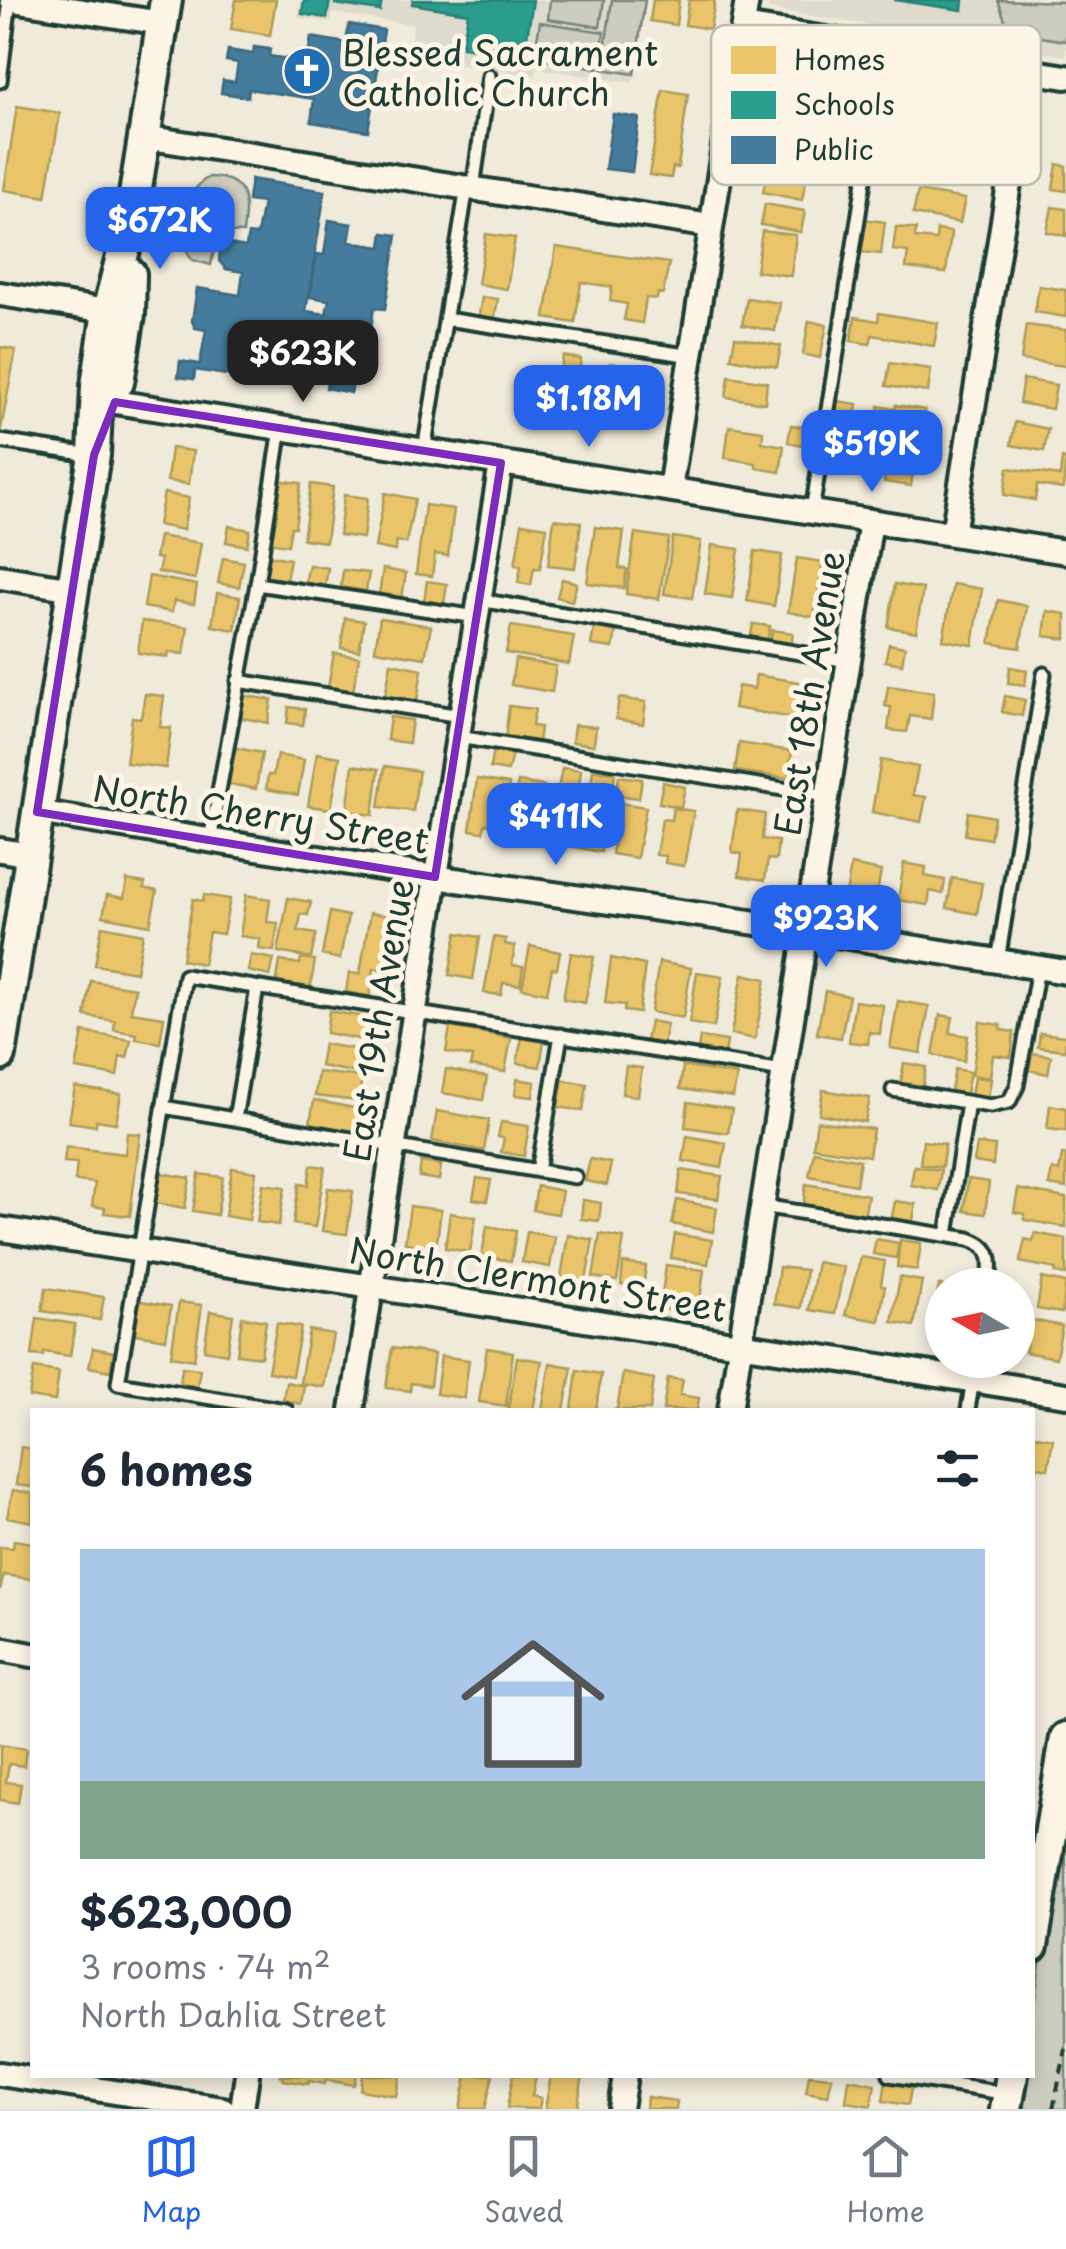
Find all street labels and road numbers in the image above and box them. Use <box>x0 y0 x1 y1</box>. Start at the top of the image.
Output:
street label: East 18th Avenue <box>759 547 857 839</box>
street label: North Cherry Street <box>89 760 433 866</box>
street label: East 19th Avenue <box>328 875 426 1165</box>
street label: North Clermont Street <box>346 1222 730 1334</box>

